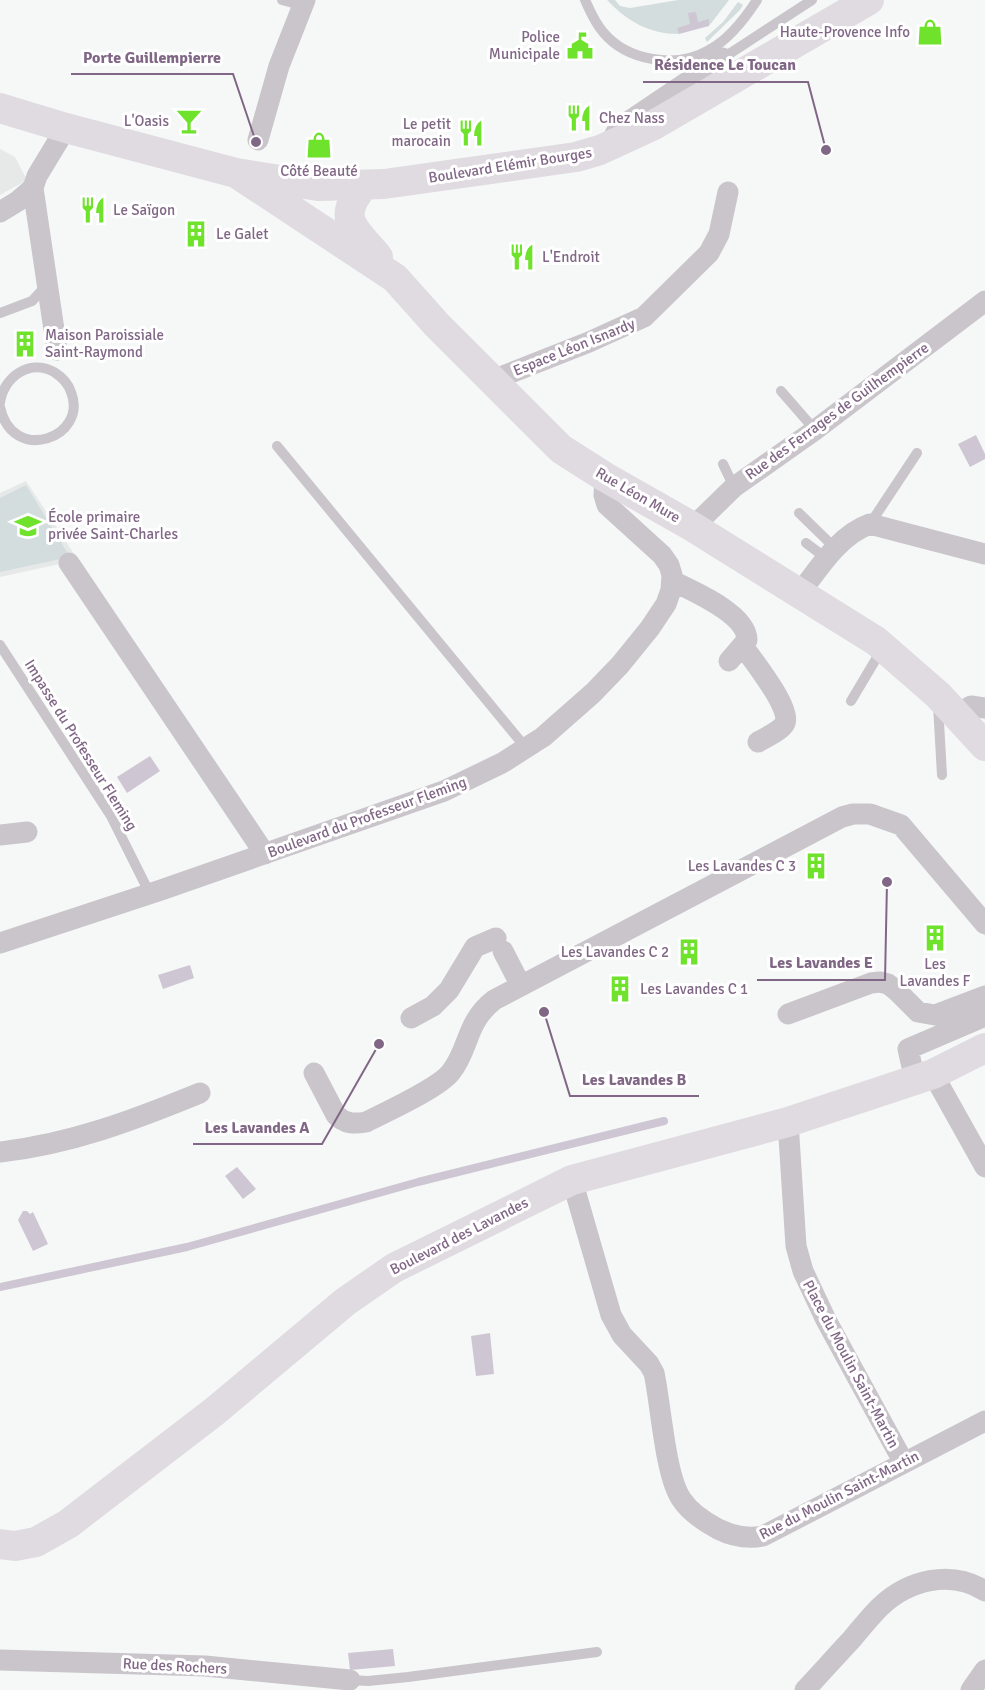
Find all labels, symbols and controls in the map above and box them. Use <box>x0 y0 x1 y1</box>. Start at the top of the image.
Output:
shop icon: Haute-Provence Info <box>915 17 945 47</box>
place label: Haute-Provence Info <box>780 23 910 41</box>
place label: Police Municipale <box>489 28 560 63</box>
public building icon: Police Municipale <box>565 31 595 61</box>
callout: Porte Guillempierre <box>71 40 233 74</box>
text: Porte Guillempierre <box>83 48 221 68</box>
callout: Résidence Le Toucan <box>643 48 808 82</box>
text: Résidence Le Toucan <box>654 55 796 75</box>
restaurant icon: Chez Nass <box>564 103 594 133</box>
bar icon: L'Oasis <box>174 106 204 136</box>
place label: Chez Nass <box>599 109 665 127</box>
place label: L'Oasis <box>124 112 169 130</box>
place label: Le petit marocain <box>391 115 451 150</box>
restaurant icon: Le petit marocain <box>456 118 486 148</box>
shop icon: Côté Beauté <box>304 130 334 160</box>
street label: Boulevard Elémir Bourges <box>427 143 593 187</box>
place label: Côté Beauté <box>280 162 358 180</box>
restaurant icon: Le Saïgon <box>78 195 108 225</box>
place label: Le Saïgon <box>113 201 175 219</box>
building icon: Le Galet <box>181 219 211 249</box>
place label: Le Galet <box>216 225 269 243</box>
restaurant icon: L'Endroit <box>507 242 537 272</box>
place label: L'Endroit <box>542 248 600 266</box>
street label: Espace Léon Isnardy <box>511 314 637 380</box>
place label: Maison Paroissiale Saint-Raymond <box>45 326 164 361</box>
building icon: Maison Paroissiale Saint-Raymond <box>10 329 40 359</box>
street label: Rue des Ferrages de Guilhempierre <box>742 338 932 484</box>
street label: Rue Léon Mure <box>592 463 684 527</box>
place label: École primaire privée Saint-Charles <box>48 507 178 543</box>
school or university icon: École primaire privée Saint-Charles <box>13 511 43 541</box>
street label: Impasse du Professeur Fleming <box>21 656 141 834</box>
street label: Boulevard du Professeur Fleming <box>265 773 469 861</box>
building icon: Les Lavandes C 3 <box>801 851 831 881</box>
place label: Les Lavandes C 3 <box>688 857 796 875</box>
building icon: Les Lavandes F <box>920 923 950 953</box>
building icon: Les Lavandes C 2 <box>674 937 704 967</box>
place label: Les Lavandes C 2 <box>561 943 669 961</box>
callout: Les Lavandes E <box>757 946 885 980</box>
text: Les Lavandes E <box>769 953 873 973</box>
place label: Les Lavandes F <box>900 955 971 990</box>
building icon: Les Lavandes C 1 <box>605 974 635 1004</box>
place label: Les Lavandes C 1 <box>640 980 748 998</box>
callout: Les Lavandes B <box>570 1062 699 1096</box>
text: Les Lavandes B <box>582 1070 687 1090</box>
callout: Les Lavandes A <box>193 1110 322 1144</box>
text: Les Lavandes A <box>204 1118 310 1138</box>
street label: Boulevard des Lavandes <box>387 1193 531 1279</box>
street label: Place du Moulin Saint-Martin <box>799 1277 903 1451</box>
street label: Rue du Moulin Saint-Martin <box>756 1447 922 1543</box>
street label: Rue des Rochers <box>122 1654 228 1678</box>

